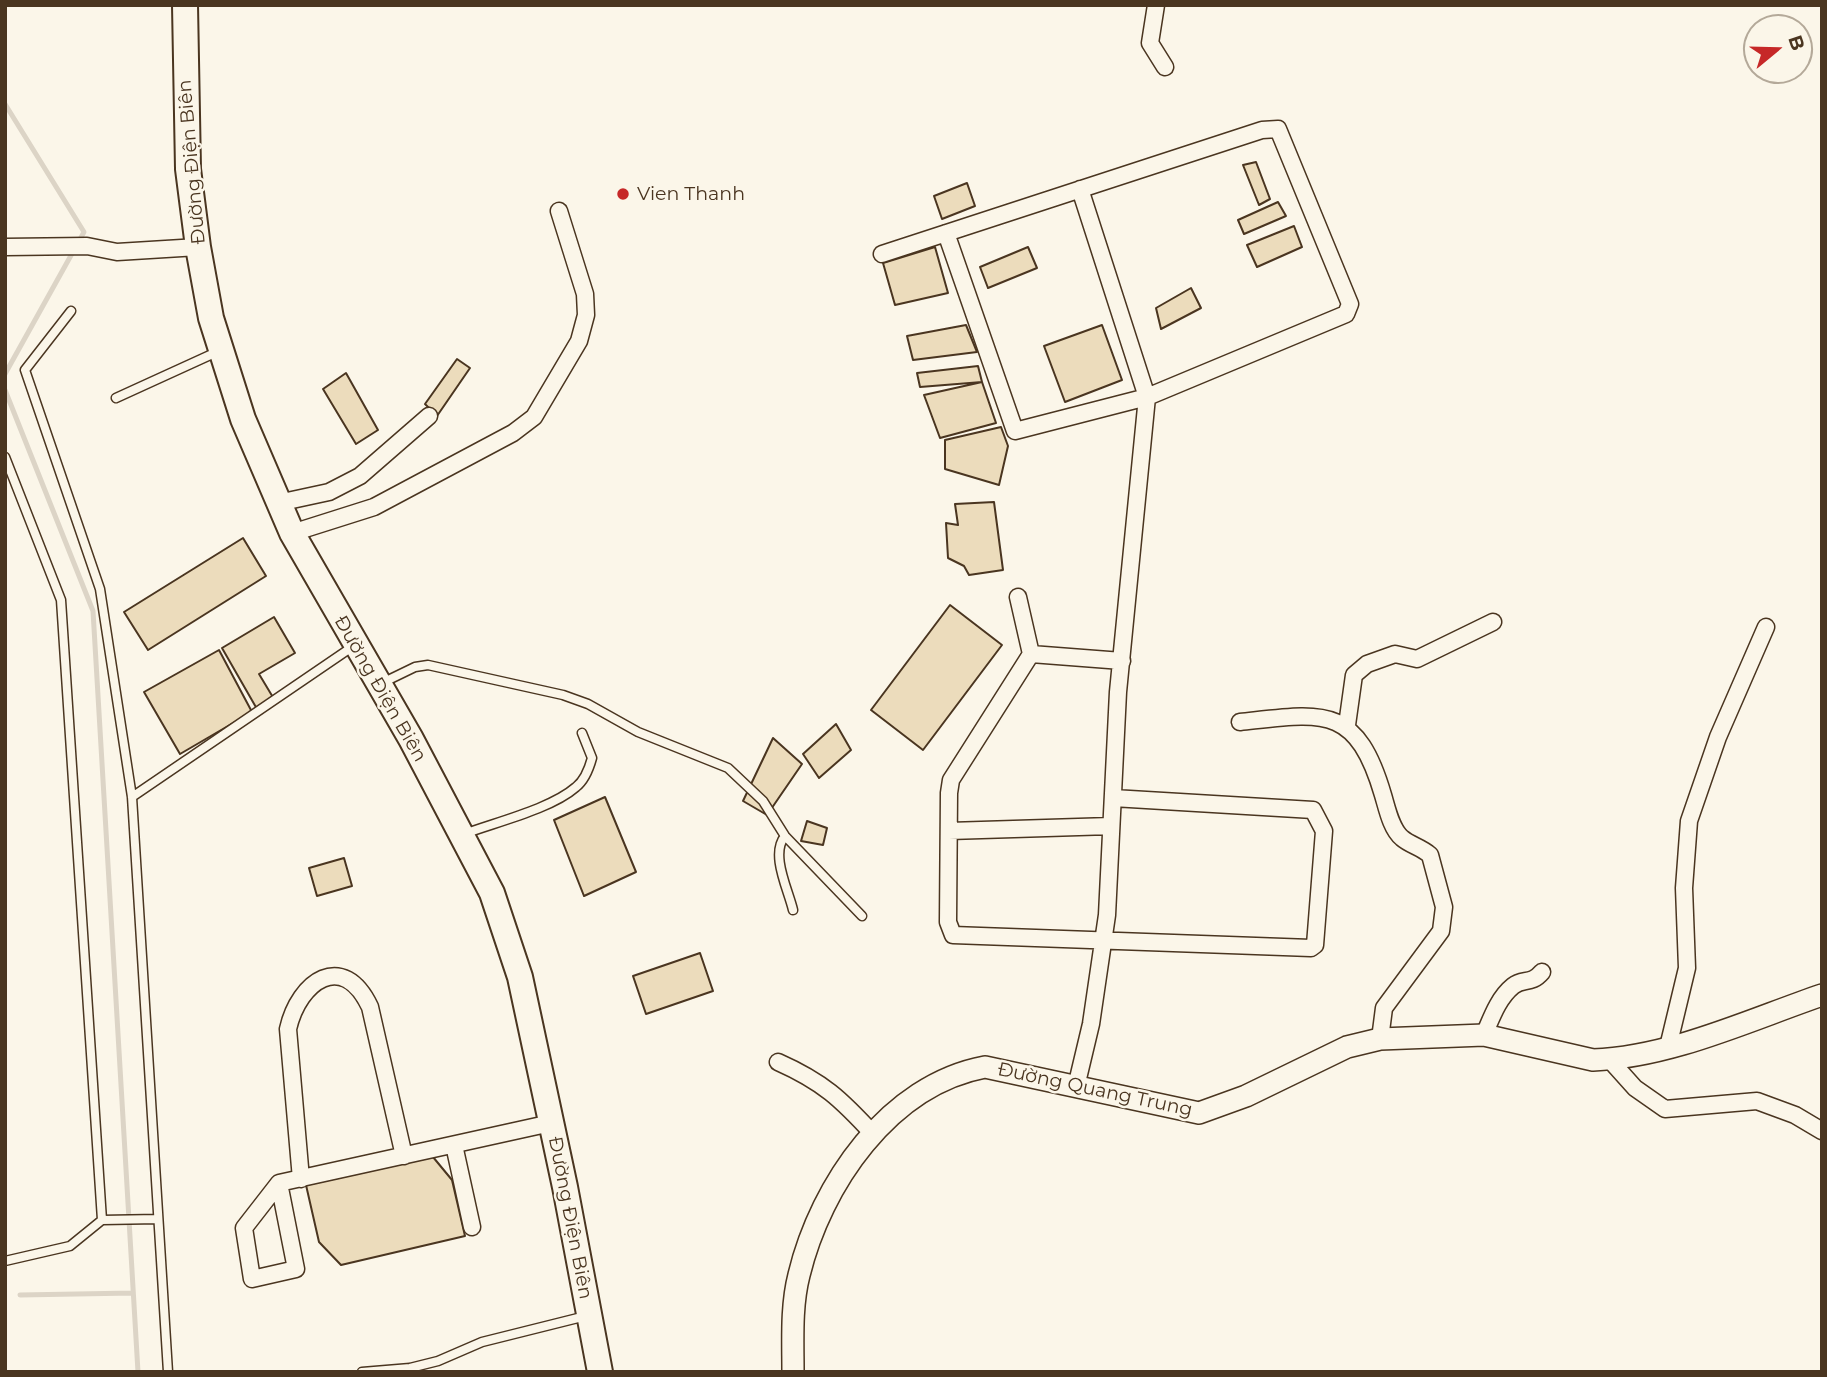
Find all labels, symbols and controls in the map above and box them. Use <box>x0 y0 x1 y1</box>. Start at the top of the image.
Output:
north arrow <box>1743 14 1813 84</box>
text: B <box>1783 32 1810 53</box>
street label: Đường Điện Biên <box>173 79 211 245</box>
place label: Vien Thanh <box>637 183 745 205</box>
marker: Vien Thanh <box>615 186 631 202</box>
street label: Đường Điện Biên <box>329 612 431 766</box>
street label: Đường Quang Trung <box>995 1058 1195 1122</box>
street label: Đường Điện Biên <box>543 1135 597 1301</box>

